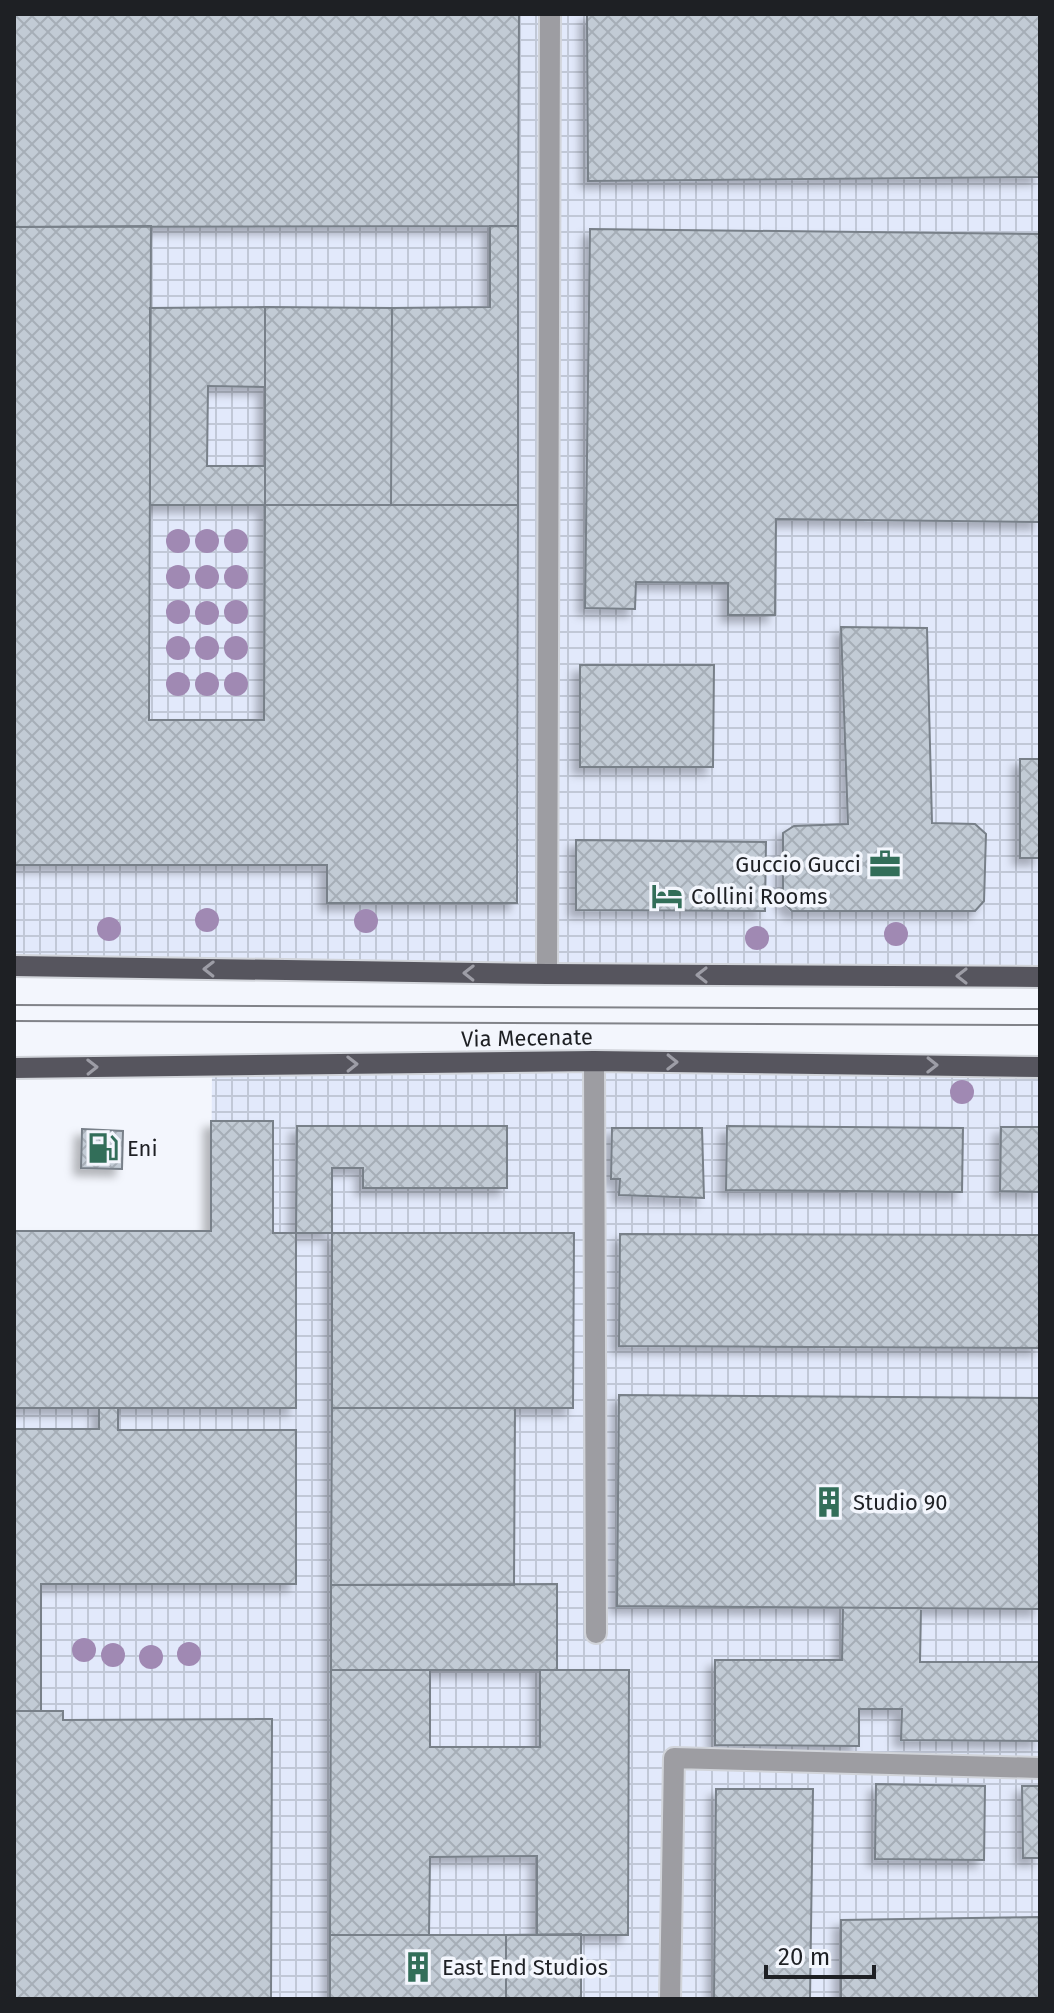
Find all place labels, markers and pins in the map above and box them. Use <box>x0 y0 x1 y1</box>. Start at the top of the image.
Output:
office icon: Guccio Gucci <box>868 847 902 881</box>
place label: Guccio Gucci <box>735 851 861 878</box>
hotel icon: Collini Rooms <box>650 879 684 913</box>
place label: Collini Rooms <box>691 883 828 910</box>
fuel station icon: Eni <box>86 1131 120 1165</box>
place label: Eni <box>127 1135 158 1162</box>
building icon: Studio 90 <box>812 1485 846 1519</box>
place label: Studio 90 <box>853 1489 948 1516</box>
building icon: East End Studios <box>401 1950 435 1984</box>
place label: East End Studios <box>442 1954 608 1981</box>

